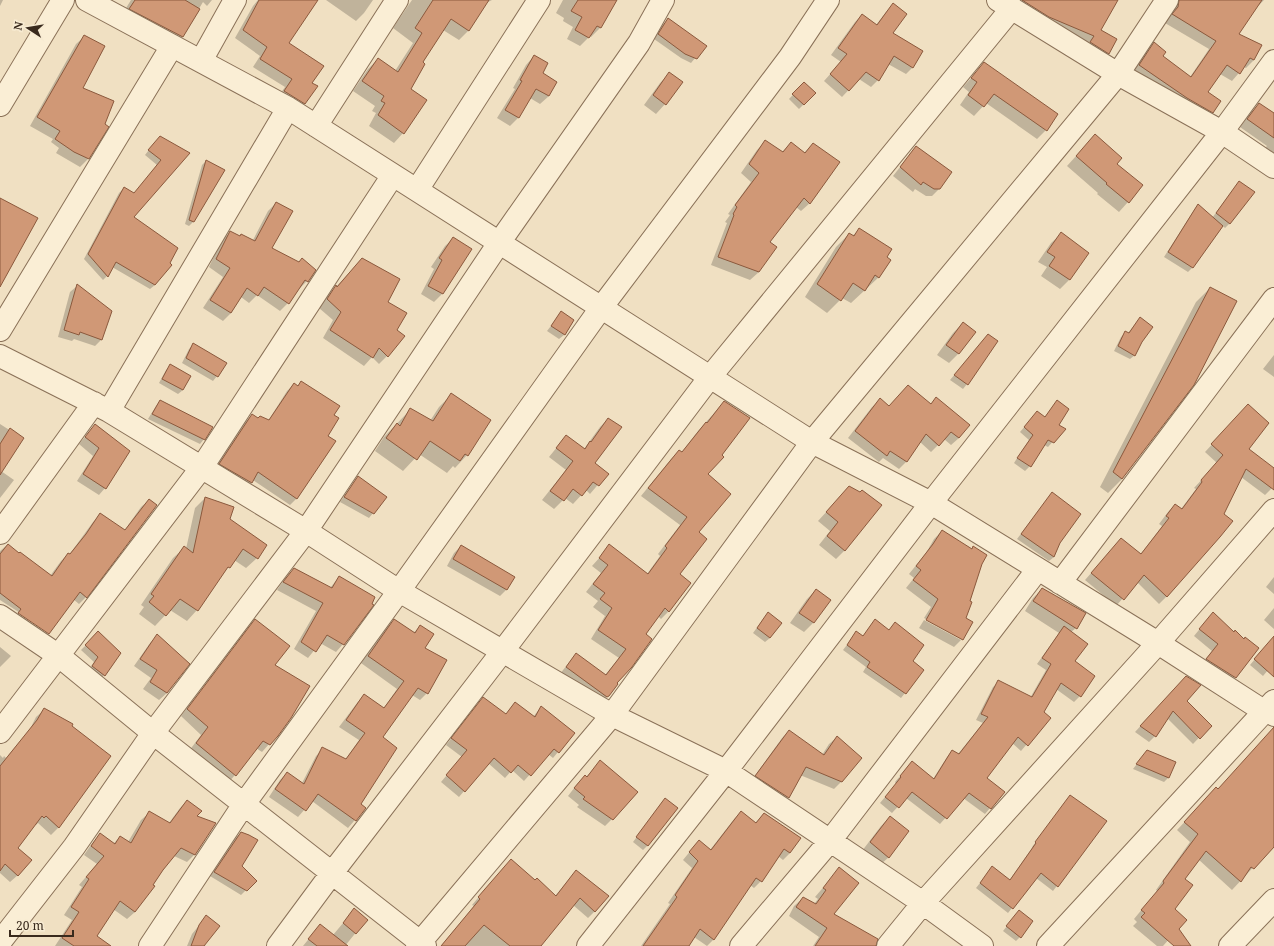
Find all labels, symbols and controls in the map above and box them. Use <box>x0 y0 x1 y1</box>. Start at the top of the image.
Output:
north arrow <box>8 8 48 48</box>
text: N <box>9 20 26 32</box>
scale bar <box>10 912 73 938</box>
text: 20 m <box>16 917 44 934</box>

